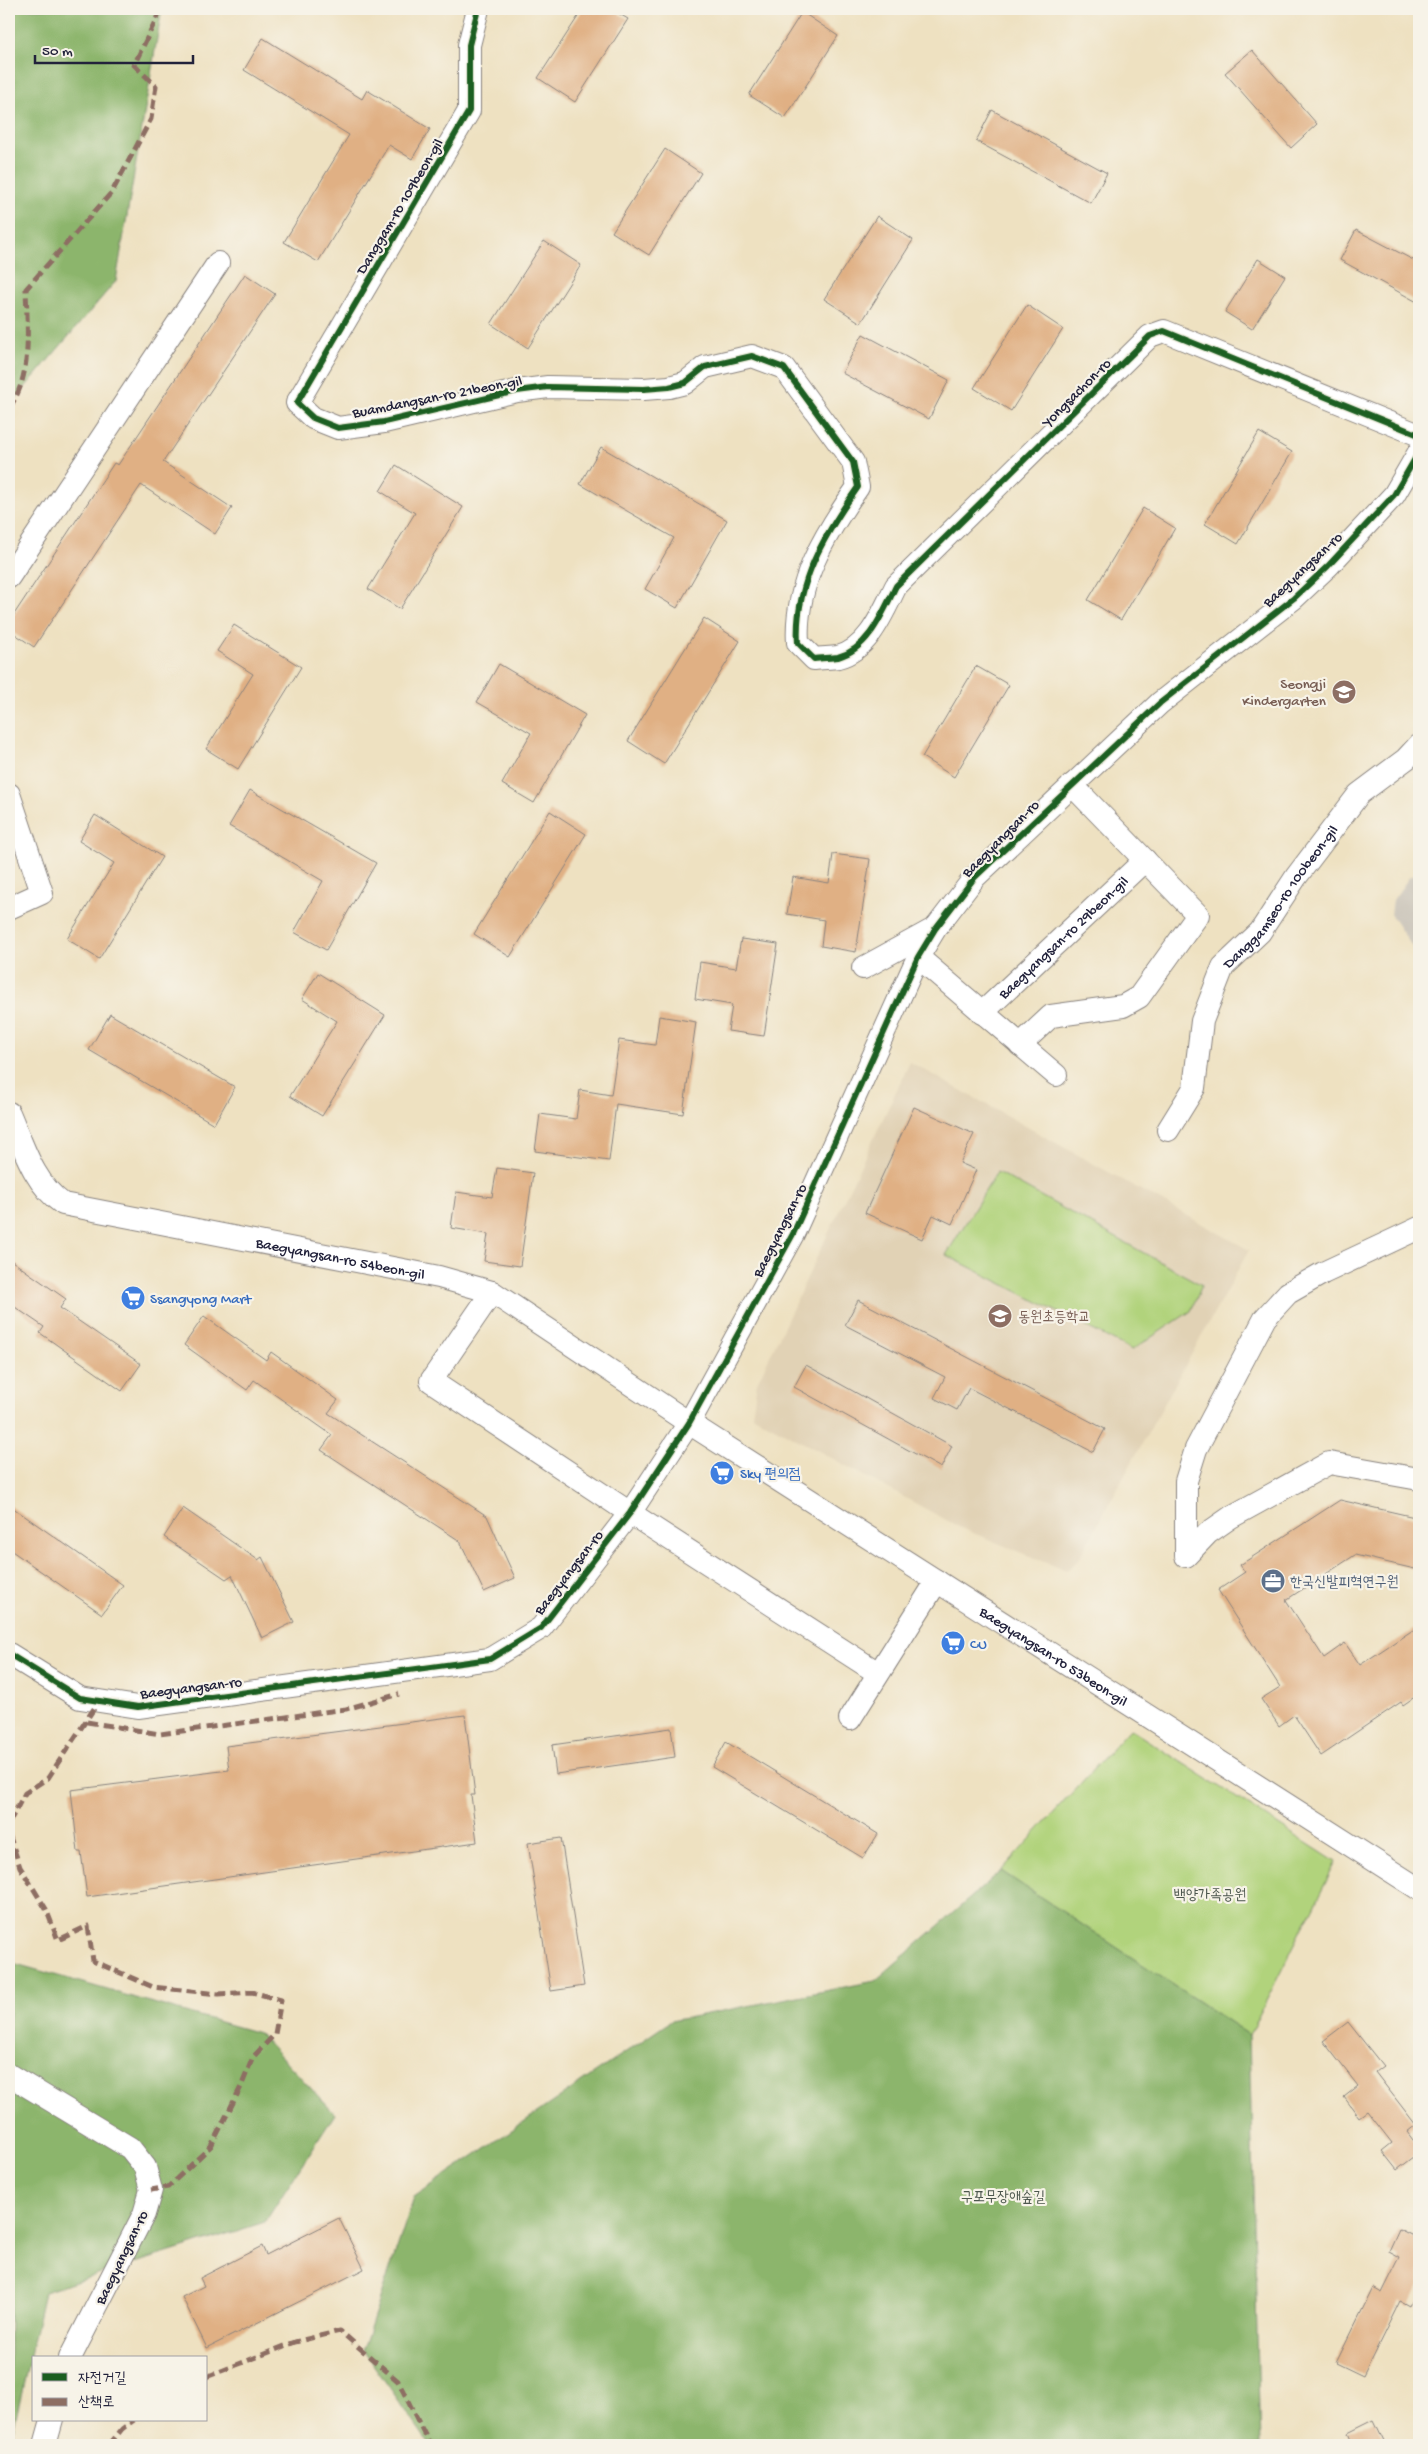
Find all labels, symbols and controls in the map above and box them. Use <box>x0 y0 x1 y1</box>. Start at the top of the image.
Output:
scale bar <box>35 32 192 64</box>
text: 50 m <box>42 43 73 61</box>
street label: Danggam-ro 109beon-gil <box>353 136 448 279</box>
street label: Yongsachon-ro <box>1038 355 1116 433</box>
street label: Buamdangsan-ro 21beon-gil <box>350 373 524 423</box>
street label: Baegyangsan-ro <box>1259 529 1347 613</box>
place label: Seongji Kindergarten <box>1242 676 1326 711</box>
school or university icon: Seongji Kindergarten <box>1331 679 1357 705</box>
street label: Baegyangsan-ro <box>958 797 1044 883</box>
street label: Danggamseo-ro 100beon-gil <box>1219 822 1343 974</box>
street label: Baegyangsan-ro 29beon-gil <box>995 873 1133 1004</box>
street label: Baegyangsan-ro <box>749 1181 812 1282</box>
street label: Baegyangsan-ro 54beon-gil <box>253 1234 426 1285</box>
supermarket icon: Ssangyong Mart <box>120 1285 146 1311</box>
place label: Ssangyong Mart <box>150 1291 253 1309</box>
school or university icon: 동원초등학교 <box>987 1303 1013 1329</box>
place label: 동원초등학교 <box>1018 1309 1090 1327</box>
supermarket icon: Sky 편의점 <box>709 1460 735 1486</box>
place label: Sky 편의점 <box>740 1466 801 1484</box>
street label: Baegyangsan-ro <box>530 1527 608 1620</box>
office icon: 한국신발피혁연구원 <box>1260 1568 1286 1594</box>
place label: 한국신발피혁연구원 <box>1290 1574 1399 1592</box>
street label: Baegyangsan-ro 53beon-gil <box>975 1603 1130 1712</box>
supermarket icon: CU <box>940 1630 966 1656</box>
place label: CU <box>970 1636 987 1654</box>
street label: Baegyangsan-ro <box>138 1674 243 1704</box>
park label: 백양가족공원 <box>1174 1887 1246 1905</box>
park label: 구포무장애숲길 <box>961 2189 1045 2207</box>
street label: Baegyangsan-ro <box>92 2208 153 2309</box>
legend <box>32 2356 208 2422</box>
text: 자전거길 <box>78 2370 126 2388</box>
text: 산책로 <box>78 2394 114 2412</box>

